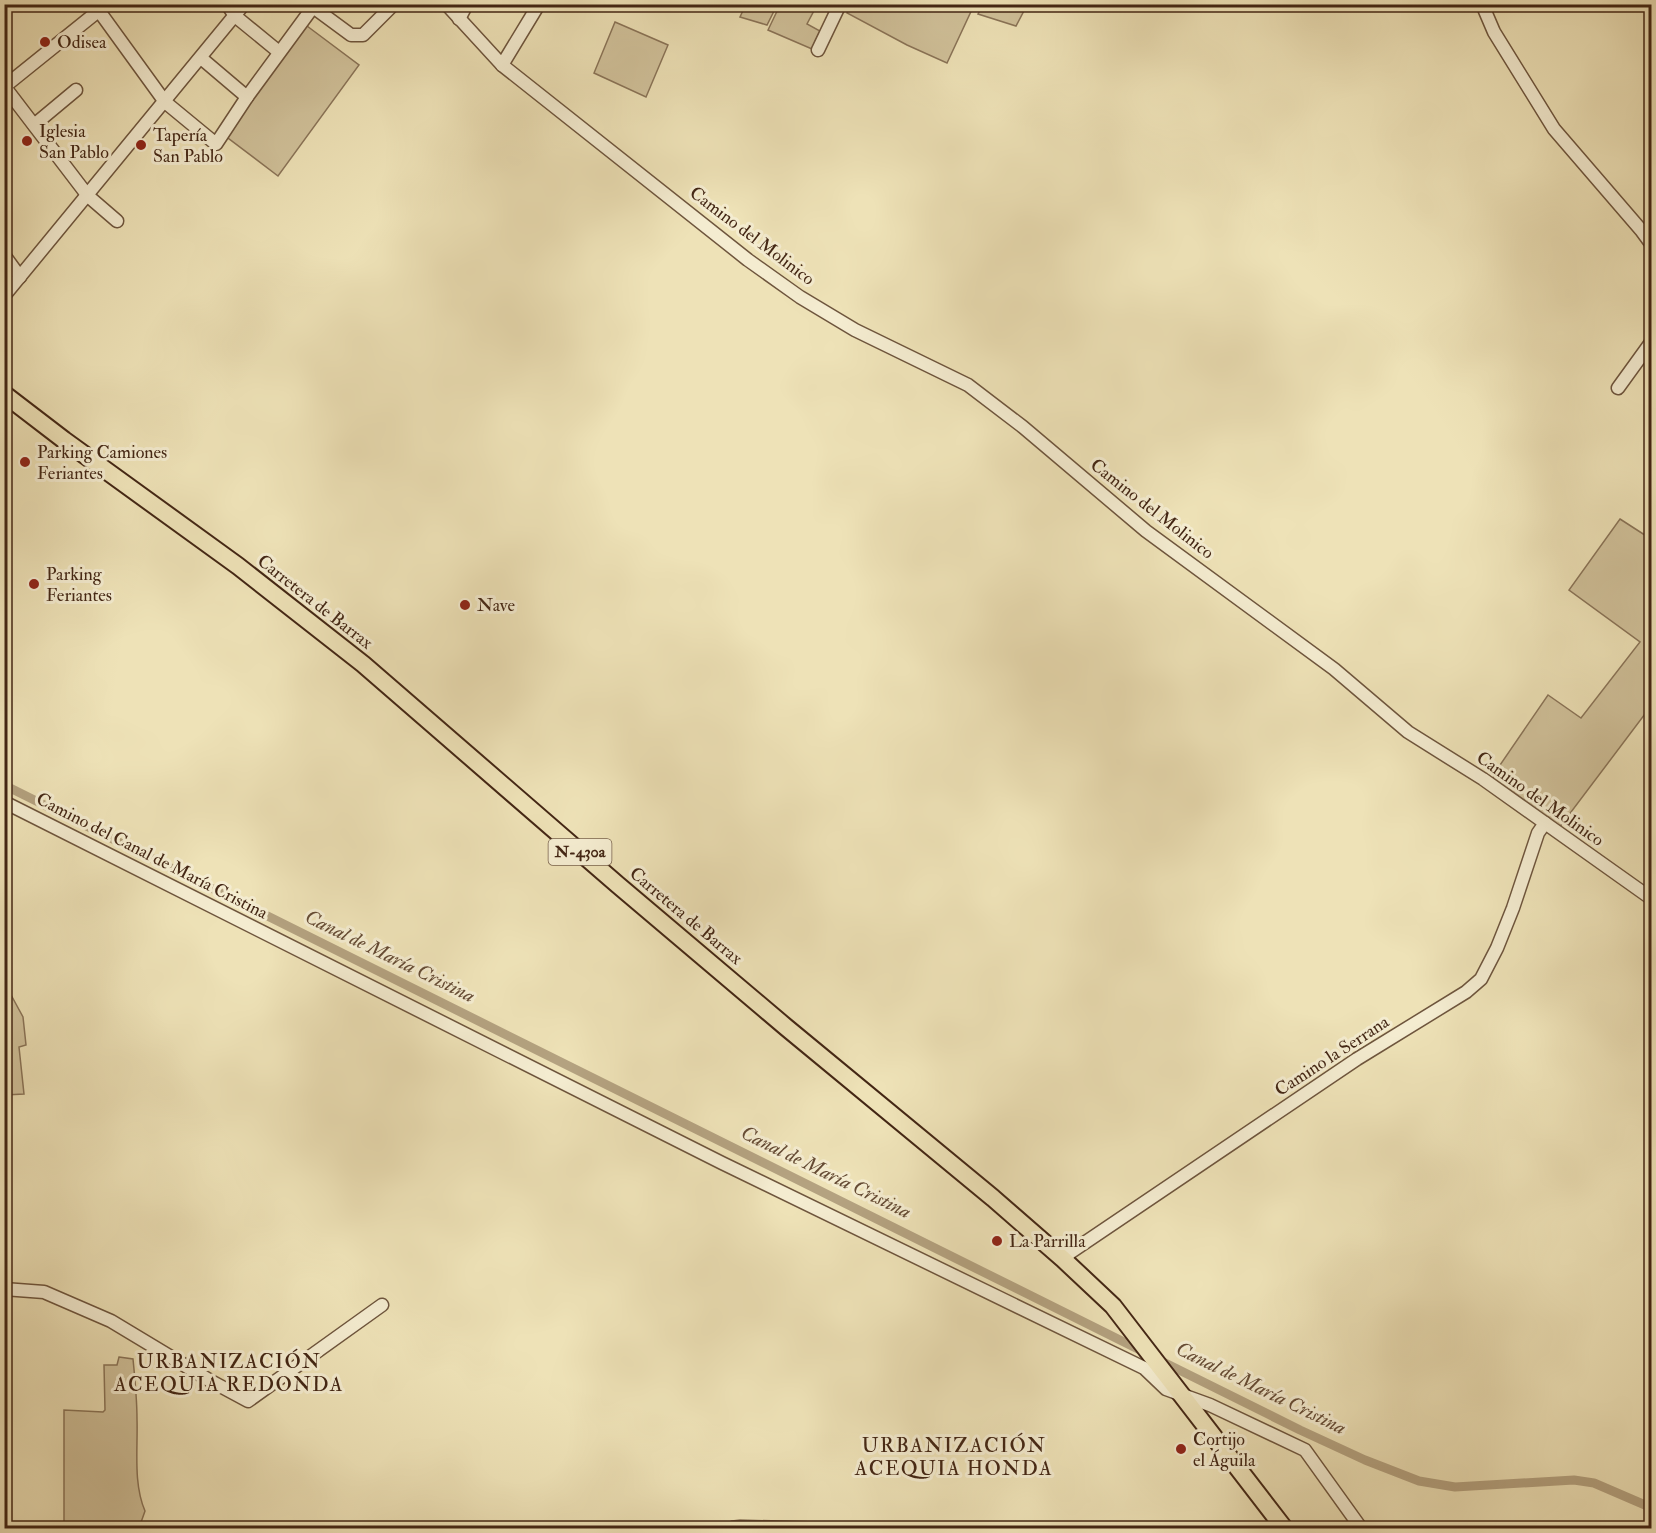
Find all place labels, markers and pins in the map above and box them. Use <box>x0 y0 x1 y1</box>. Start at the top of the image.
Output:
place label: Odisea <box>57 31 107 54</box>
marker: Odisea <box>38 35 52 49</box>
place label: Iglesia San Pablo <box>39 120 109 164</box>
place label: Tapería San Pablo <box>153 124 223 168</box>
marker: Iglesia San Pablo <box>20 134 34 148</box>
marker: Tapería San Pablo <box>134 138 148 152</box>
place label: Parking Camiones Feriantes <box>37 441 167 485</box>
marker: Parking Camiones Feriantes <box>18 455 32 469</box>
place label: Parking Feriantes <box>46 563 112 607</box>
marker: Parking Feriantes <box>27 577 41 591</box>
place label: Nave <box>477 594 515 617</box>
marker: Nave <box>458 598 472 612</box>
place label: La Parrilla <box>1009 1230 1086 1253</box>
marker: La Parrilla <box>990 1234 1004 1248</box>
place label: Cortijo el Águila <box>1193 1428 1256 1472</box>
marker: Cortijo el Águila <box>1174 1442 1188 1456</box>

